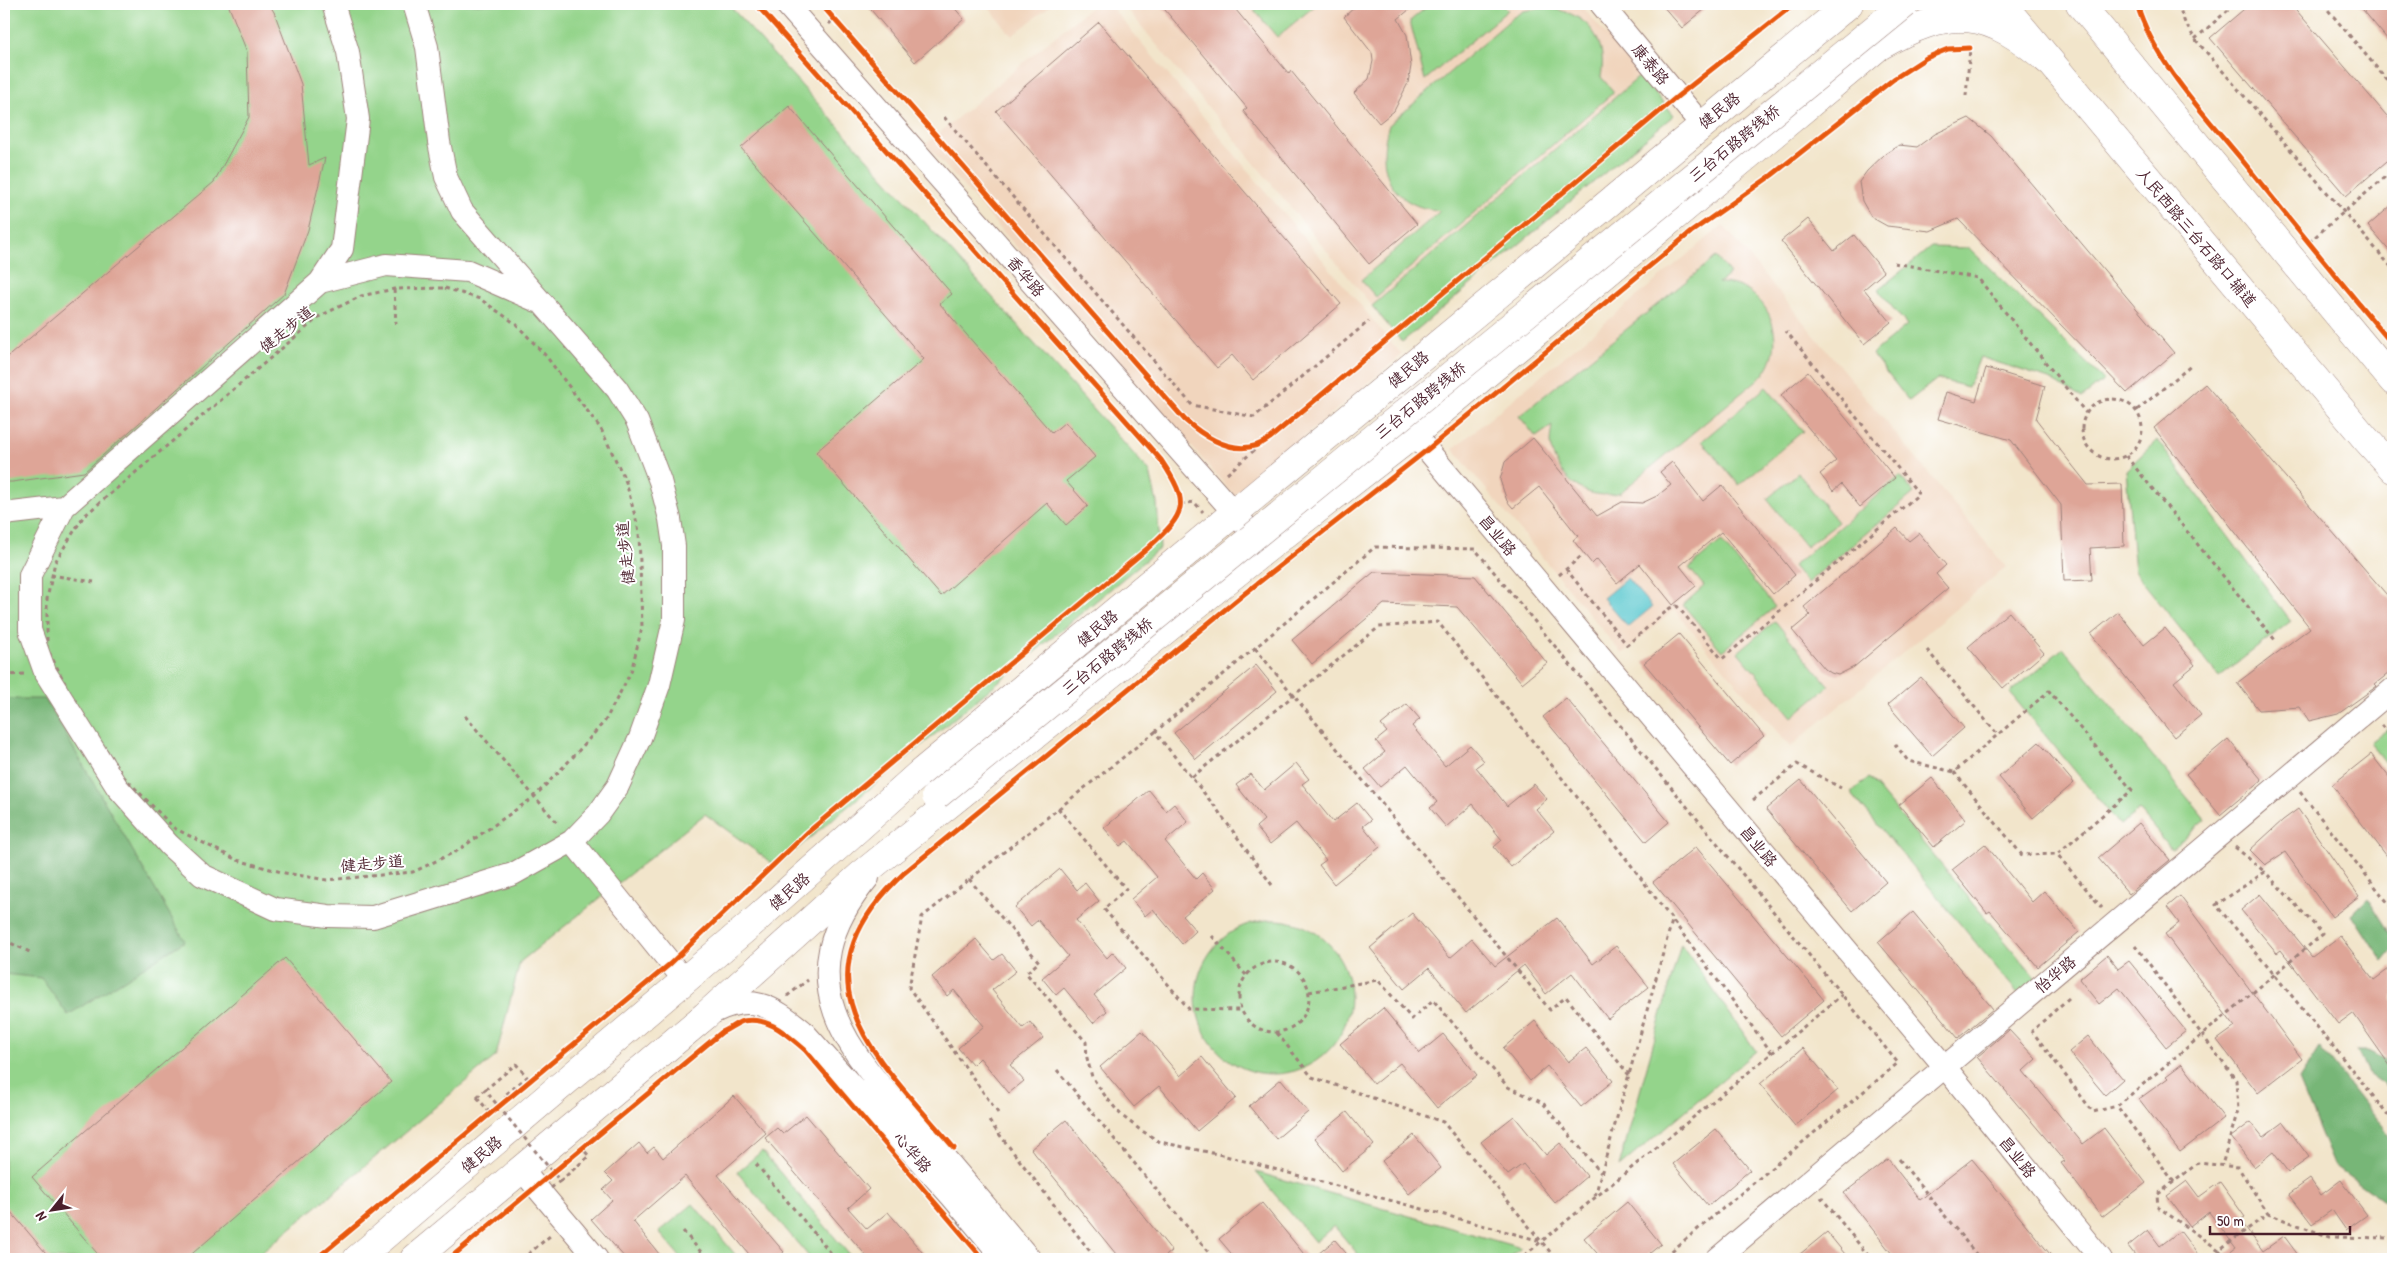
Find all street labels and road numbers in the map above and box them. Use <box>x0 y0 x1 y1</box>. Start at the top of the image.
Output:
street label: 康泰路 <box>1627 39 1675 89</box>
street label: 健民路 <box>1693 86 1745 134</box>
street label: 三台石路跨线桥 <box>1684 99 1784 187</box>
street label: 人民西路三台石路口辅道 <box>2132 163 2262 311</box>
street label: 香华路 <box>1002 251 1050 301</box>
street label: 健走步道 <box>254 300 318 358</box>
street label: 健民路 <box>1383 345 1433 393</box>
street label: 三台石路跨线桥 <box>1370 356 1470 444</box>
street label: 昌业路 <box>1474 510 1522 560</box>
street label: 健走步道 <box>611 520 639 586</box>
street label: 健民路 <box>1072 604 1122 652</box>
street label: 三台石路跨线桥 <box>1057 612 1157 700</box>
street label: 昌业路 <box>1735 821 1783 871</box>
street label: 健走步道 <box>339 849 405 877</box>
street label: 健民路 <box>764 867 814 915</box>
street label: 怡华路 <box>2030 950 2080 998</box>
street label: 心华路 <box>889 1127 937 1177</box>
street label: 健民路 <box>456 1130 506 1178</box>
street label: 昌业路 <box>1994 1131 2042 1183</box>

